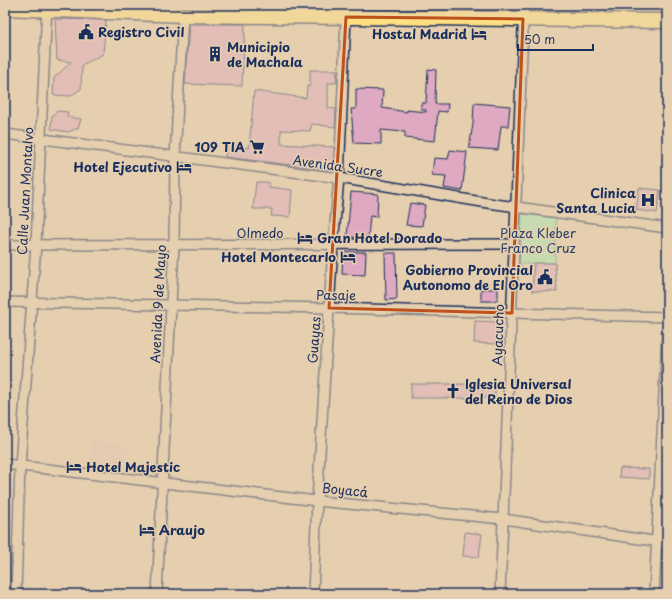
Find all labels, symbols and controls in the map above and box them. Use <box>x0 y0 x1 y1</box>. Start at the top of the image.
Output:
place label: Registro Civil <box>98 22 184 41</box>
public building icon: Registro Civil <box>77 23 95 41</box>
place label: Hostal Madrid <box>372 24 467 43</box>
hotel icon: Hostal Madrid <box>470 25 488 43</box>
scale bar <box>518 26 593 52</box>
text: 50 m <box>524 30 555 48</box>
place label: Municipio de Machala <box>227 37 303 71</box>
building icon: Municipio de Machala <box>206 45 224 63</box>
street label: Calle Juan Montalvo <box>12 126 37 256</box>
place label: 109 TIA <box>194 137 245 156</box>
supermarket icon: 109 TIA <box>248 138 266 156</box>
street label: Avenida Sucre <box>292 150 384 181</box>
place label: Hotel Ejecutivo <box>73 157 172 176</box>
hotel icon: Hotel Ejecutivo <box>175 158 193 176</box>
place label: Clinica Santa Lucia <box>556 183 636 217</box>
hospital icon: Clinica Santa Lucia <box>639 191 657 209</box>
street label: Olmedo <box>237 223 283 242</box>
park label: Plaza Kleber Franco Cruz <box>500 223 577 257</box>
place label: Gran Hotel Dorado <box>317 228 442 247</box>
hotel icon: Gran Hotel Dorado <box>296 229 314 247</box>
street label: Avenida 9 de Mayo <box>145 244 170 364</box>
place label: Hotel Montecarlo <box>221 247 336 266</box>
hotel icon: Hotel Montecarlo <box>339 248 357 266</box>
place label: Gobierno Provincial Autonomo de El Oro <box>403 260 533 294</box>
public building icon: Gobierno Provincial Autonomo de El Oro <box>536 268 554 286</box>
street label: Pasaje <box>316 285 356 304</box>
street label: Ayacucho <box>487 304 508 366</box>
street label: Guayas <box>302 316 325 364</box>
place label: Iglesia Universal del Reino de Dios <box>465 374 572 408</box>
church icon: Iglesia Universal del Reino de Dios <box>444 382 462 400</box>
place label: Hotel Majestic <box>86 457 180 476</box>
hotel icon: Hotel Majestic <box>65 458 83 476</box>
street label: Boyacá <box>321 478 370 501</box>
place label: Araujo <box>159 520 205 539</box>
hotel icon: Araujo <box>138 521 156 539</box>

